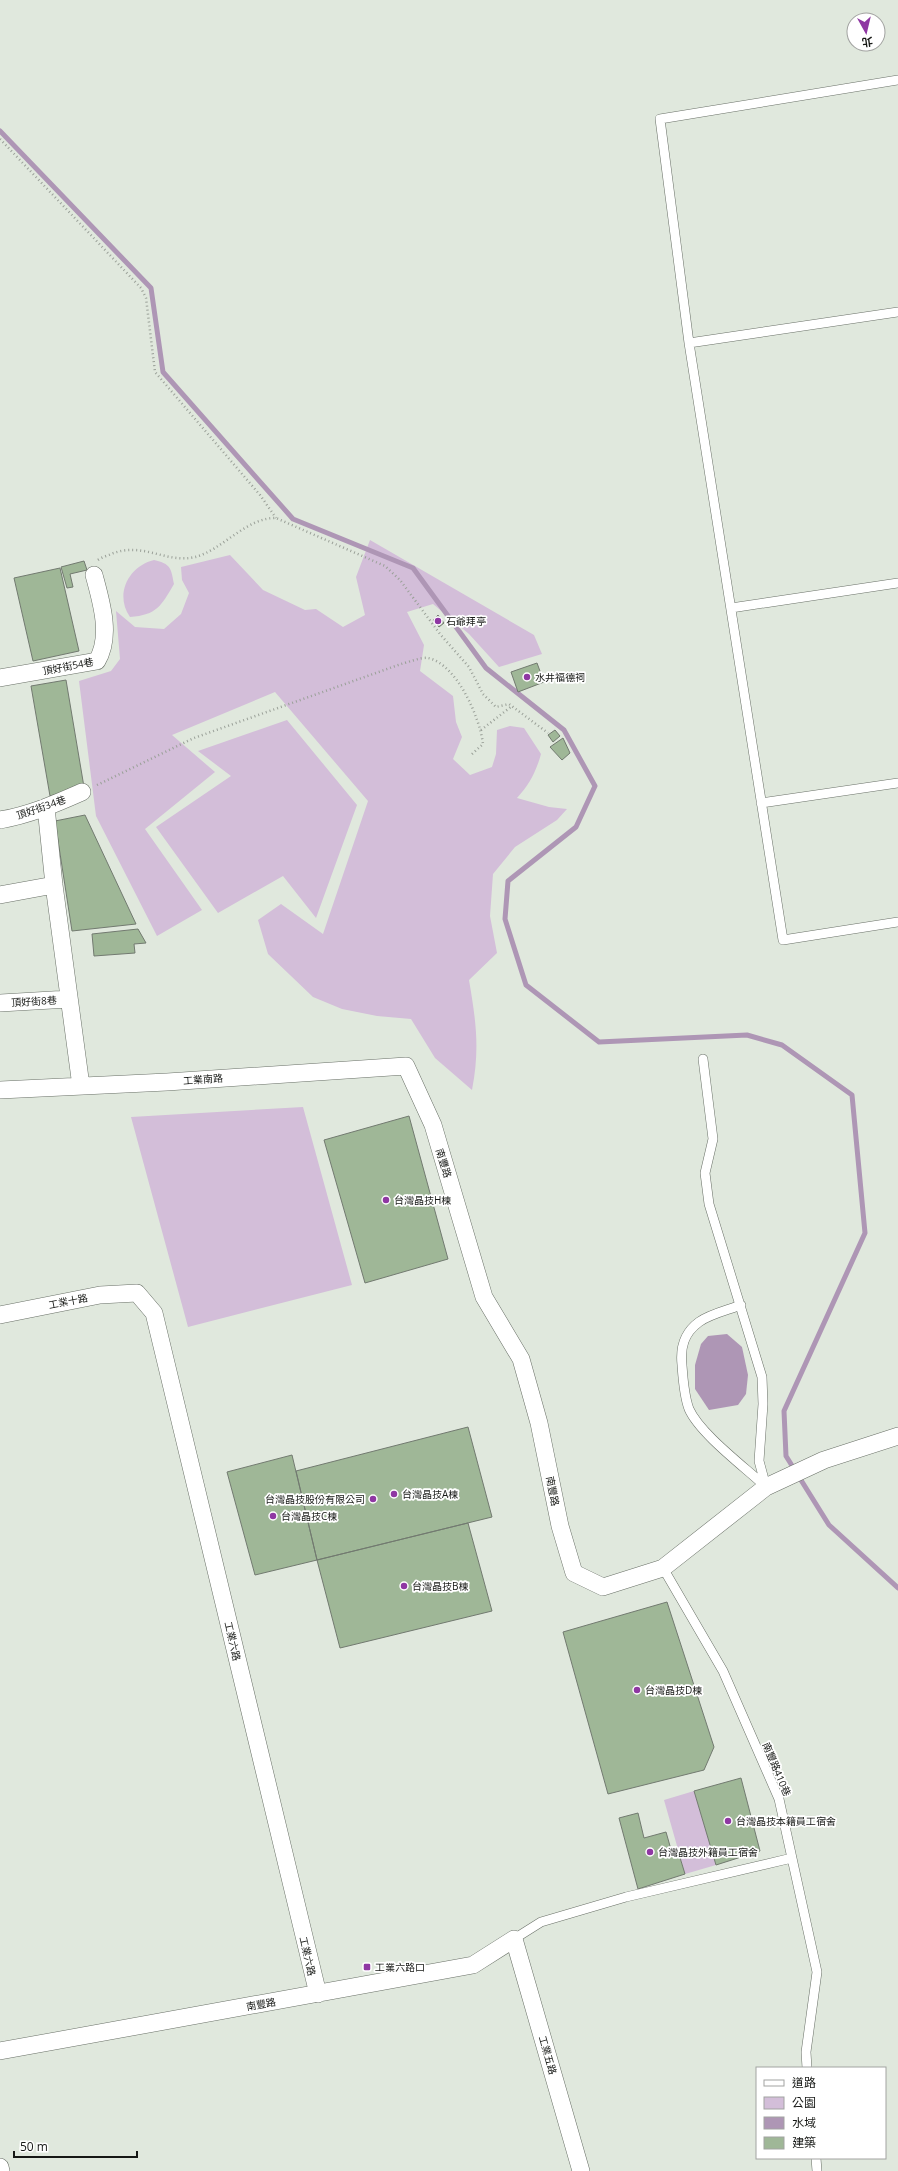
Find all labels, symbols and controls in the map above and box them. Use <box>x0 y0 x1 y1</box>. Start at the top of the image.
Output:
north arrow <box>846 12 886 52</box>
text: 北 <box>861 34 874 51</box>
place label: 石爺拜亭 <box>446 614 486 628</box>
marker: 石爺拜亭 <box>433 616 443 626</box>
street label: 頂好街54巷 <box>41 654 95 678</box>
place label: 水井福德祠 <box>535 670 585 684</box>
marker: 水井福德祠 <box>522 672 532 682</box>
street label: 頂好街34巷 <box>14 792 68 822</box>
street label: 頂好街8巷 <box>11 993 57 1009</box>
street label: 工業南路 <box>183 1071 223 1087</box>
street label: 南豐路 <box>433 1147 455 1179</box>
place label: 台灣晶技H棟 <box>394 1193 451 1207</box>
marker: 台灣晶技H棟 <box>381 1195 391 1205</box>
street label: 工業十路 <box>47 1290 89 1312</box>
street label: 南豐路 <box>543 1475 563 1507</box>
place label: 台灣晶技A棟 <box>402 1487 458 1501</box>
marker: 台灣晶技A棟 <box>389 1489 399 1499</box>
place label: 台灣晶技股份有限公司 <box>265 1492 365 1506</box>
marker: 台灣晶技股份有限公司 <box>368 1494 378 1504</box>
place label: 台灣晶技C棟 <box>281 1509 337 1523</box>
marker: 台灣晶技C棟 <box>268 1511 278 1521</box>
place label: 台灣晶技B棟 <box>412 1579 468 1593</box>
marker: 台灣晶技B棟 <box>399 1581 409 1591</box>
street label: 工業六路 <box>222 1620 244 1662</box>
place label: 台灣晶技D棟 <box>645 1683 702 1697</box>
marker: 台灣晶技D棟 <box>632 1685 642 1695</box>
street label: 南豐路410巷 <box>759 1740 795 1798</box>
place label: 台灣晶技本籍員工宿舍 <box>736 1814 836 1828</box>
marker: 台灣晶技本籍員工宿舍 <box>723 1816 733 1826</box>
place label: 台灣晶技外籍員工宿舍 <box>658 1845 758 1859</box>
marker: 台灣晶技外籍員工宿舍 <box>645 1847 655 1857</box>
street label: 工業六路 <box>297 1935 319 1977</box>
place label: 工業六路口 <box>375 1960 425 1974</box>
marker: 工業六路口 <box>362 1962 372 1972</box>
street label: 南豐路 <box>245 1995 277 2013</box>
street label: 工業五路 <box>536 2034 560 2076</box>
legend <box>756 2067 886 2159</box>
text: 道路 <box>792 2074 816 2091</box>
text: 公園 <box>792 2094 816 2111</box>
text: 水域 <box>792 2114 816 2131</box>
scale bar <box>14 2133 137 2159</box>
text: 建築 <box>792 2134 816 2151</box>
text: 50 m <box>20 2138 48 2155</box>

